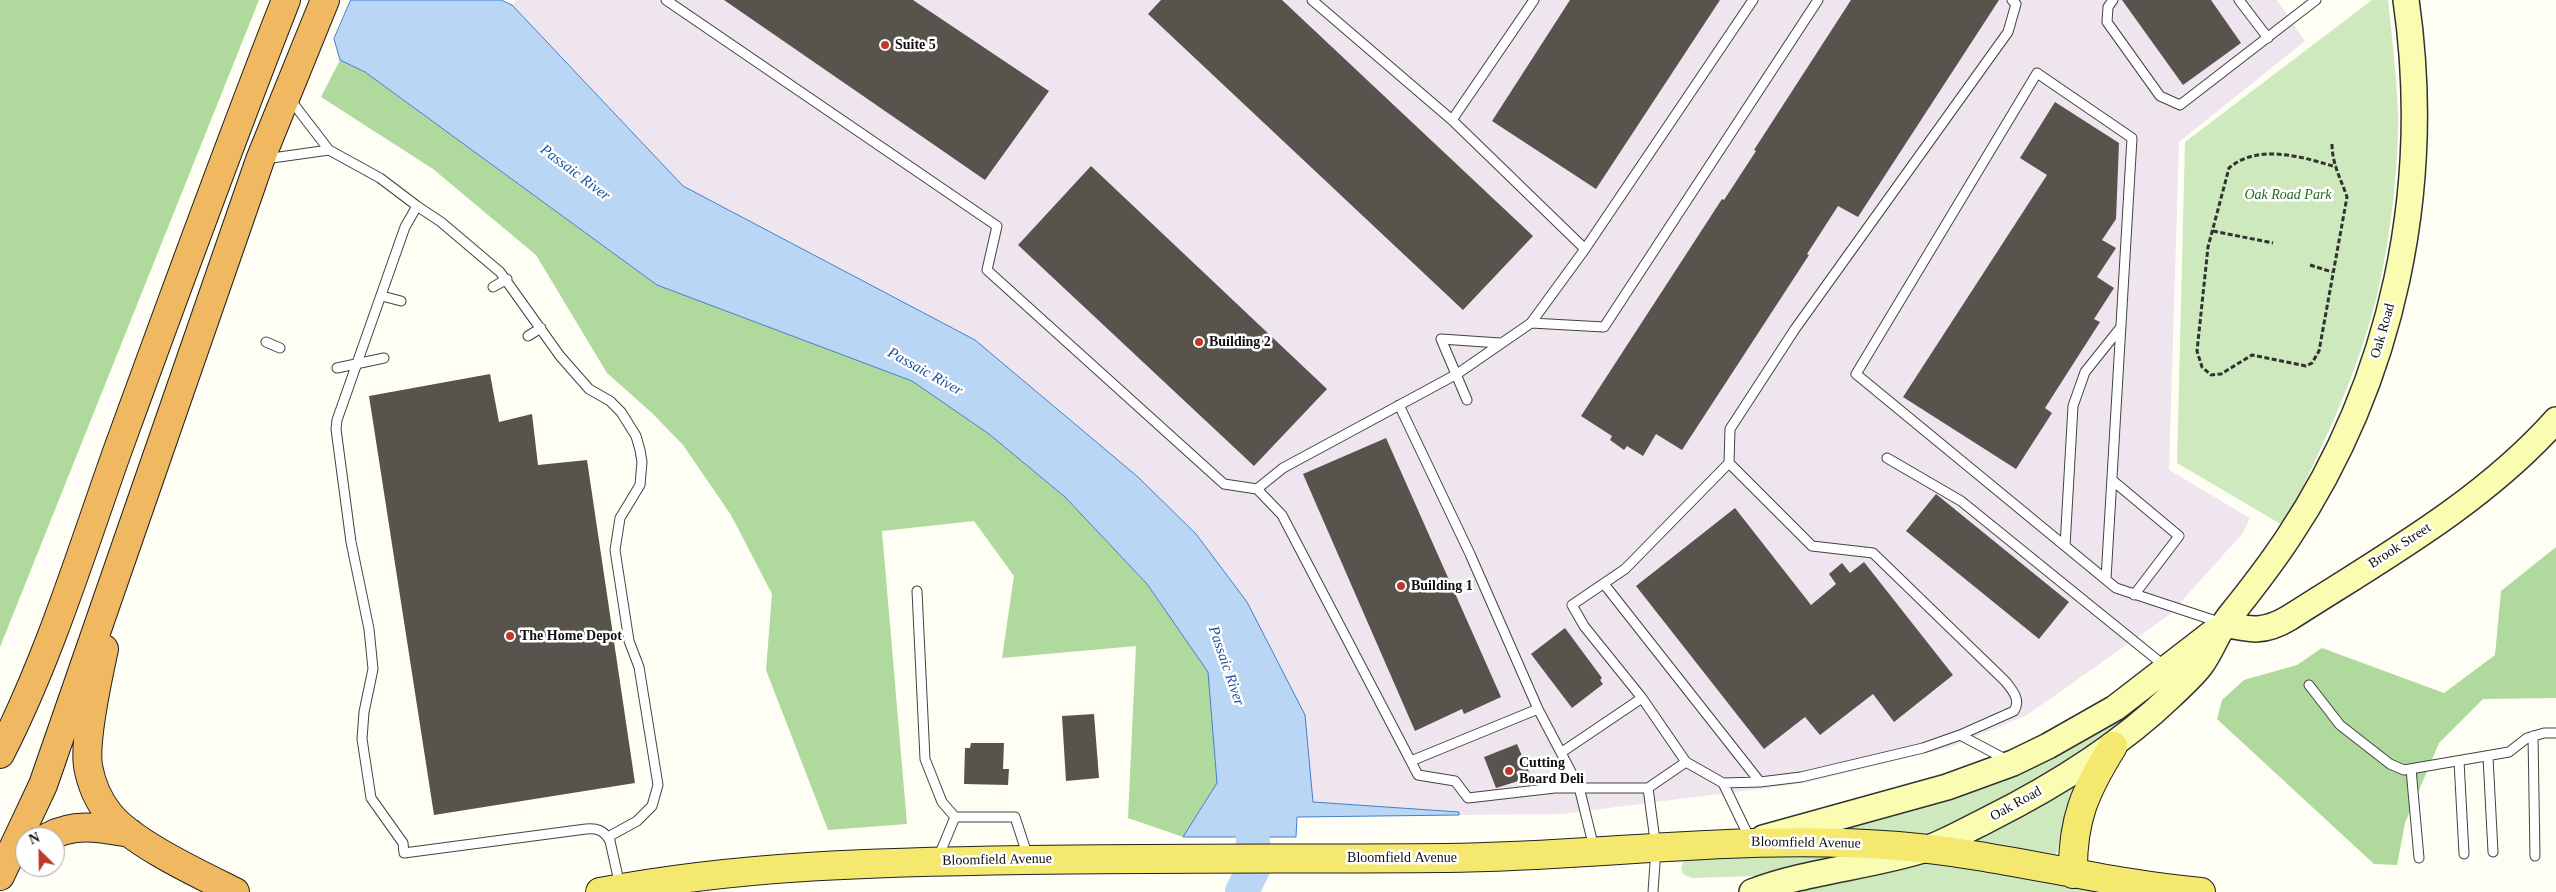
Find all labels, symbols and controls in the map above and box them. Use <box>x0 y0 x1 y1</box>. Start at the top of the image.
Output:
place label: Suite 5 <box>895 37 936 53</box>
marker: Suite 5 <box>879 39 891 51</box>
water label: Passaic River <box>536 141 614 205</box>
park label: Oak Road Park <box>2244 187 2332 203</box>
street label: Oak Road <box>2367 302 2399 360</box>
place label: Building 2 <box>1209 334 1271 350</box>
marker: Building 2 <box>1193 336 1205 348</box>
water label: Passaic River <box>884 344 966 400</box>
street label: Brook Street <box>2366 520 2434 572</box>
place label: Building 1 <box>1411 578 1473 594</box>
marker: Building 1 <box>1395 580 1407 592</box>
water label: Passaic River <box>1204 624 1248 708</box>
place label: The Home Depot <box>520 628 622 644</box>
marker: The Home Depot <box>504 630 516 642</box>
place label: Cutting Board Deli <box>1519 755 1584 788</box>
marker: Cutting Board Deli <box>1503 765 1515 777</box>
street label: Oak Road <box>1987 783 2045 825</box>
north arrow <box>15 827 65 877</box>
text: N <box>27 830 42 848</box>
street label: Bloomfield Avenue <box>1751 834 1861 852</box>
street label: Bloomfield Avenue <box>1347 850 1457 866</box>
street label: Bloomfield Avenue <box>942 851 1052 869</box>

